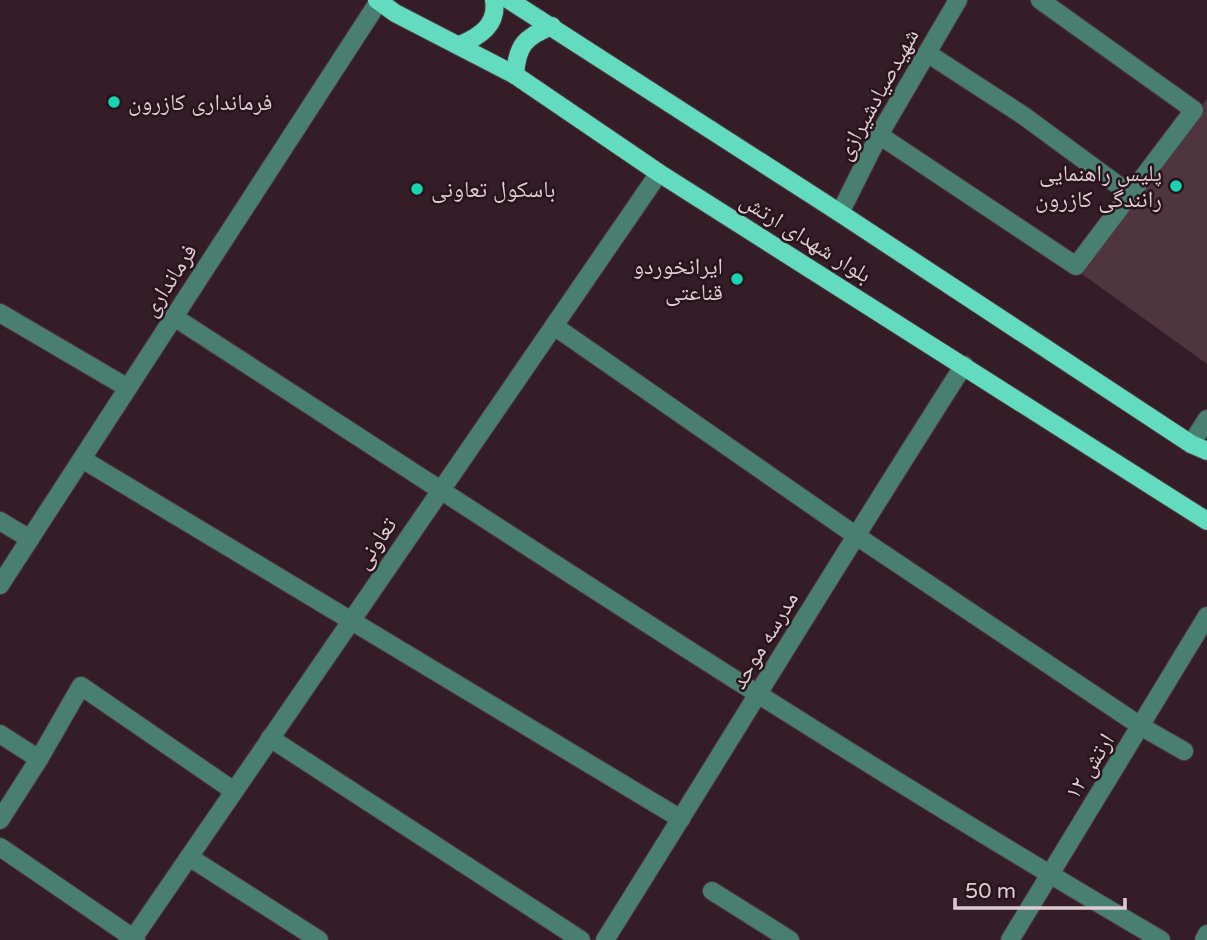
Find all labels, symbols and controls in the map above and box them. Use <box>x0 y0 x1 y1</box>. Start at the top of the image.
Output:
street label: شهیدصیادشیرازی <box>830 24 926 165</box>
place label: فرمانداری کازرون <box>128 89 272 117</box>
marker: فرمانداری کازرون <box>106 94 122 110</box>
place label: پلیس راهنمایی رانندگی کازرون <box>1035 160 1162 214</box>
place label: باسکول تعاونی <box>431 176 555 204</box>
marker: پلیس راهنمایی رانندگی کازرون <box>1168 178 1184 194</box>
marker: باسکول تعاونی <box>409 181 425 197</box>
street label: بلوار شهدای ارتش <box>735 186 876 289</box>
street label: فرمانداری <box>136 239 204 322</box>
place label: ایرانخوردو قناعتی <box>633 253 723 307</box>
marker: ایرانخوردو قناعتی <box>729 271 745 287</box>
street label: تعاونی <box>349 512 403 575</box>
street label: مدرسه موحد <box>725 587 805 694</box>
street label: ارتش ۱۲ <box>1059 728 1121 805</box>
scale bar <box>955 866 1125 910</box>
text: 50 m <box>965 879 1016 904</box>

